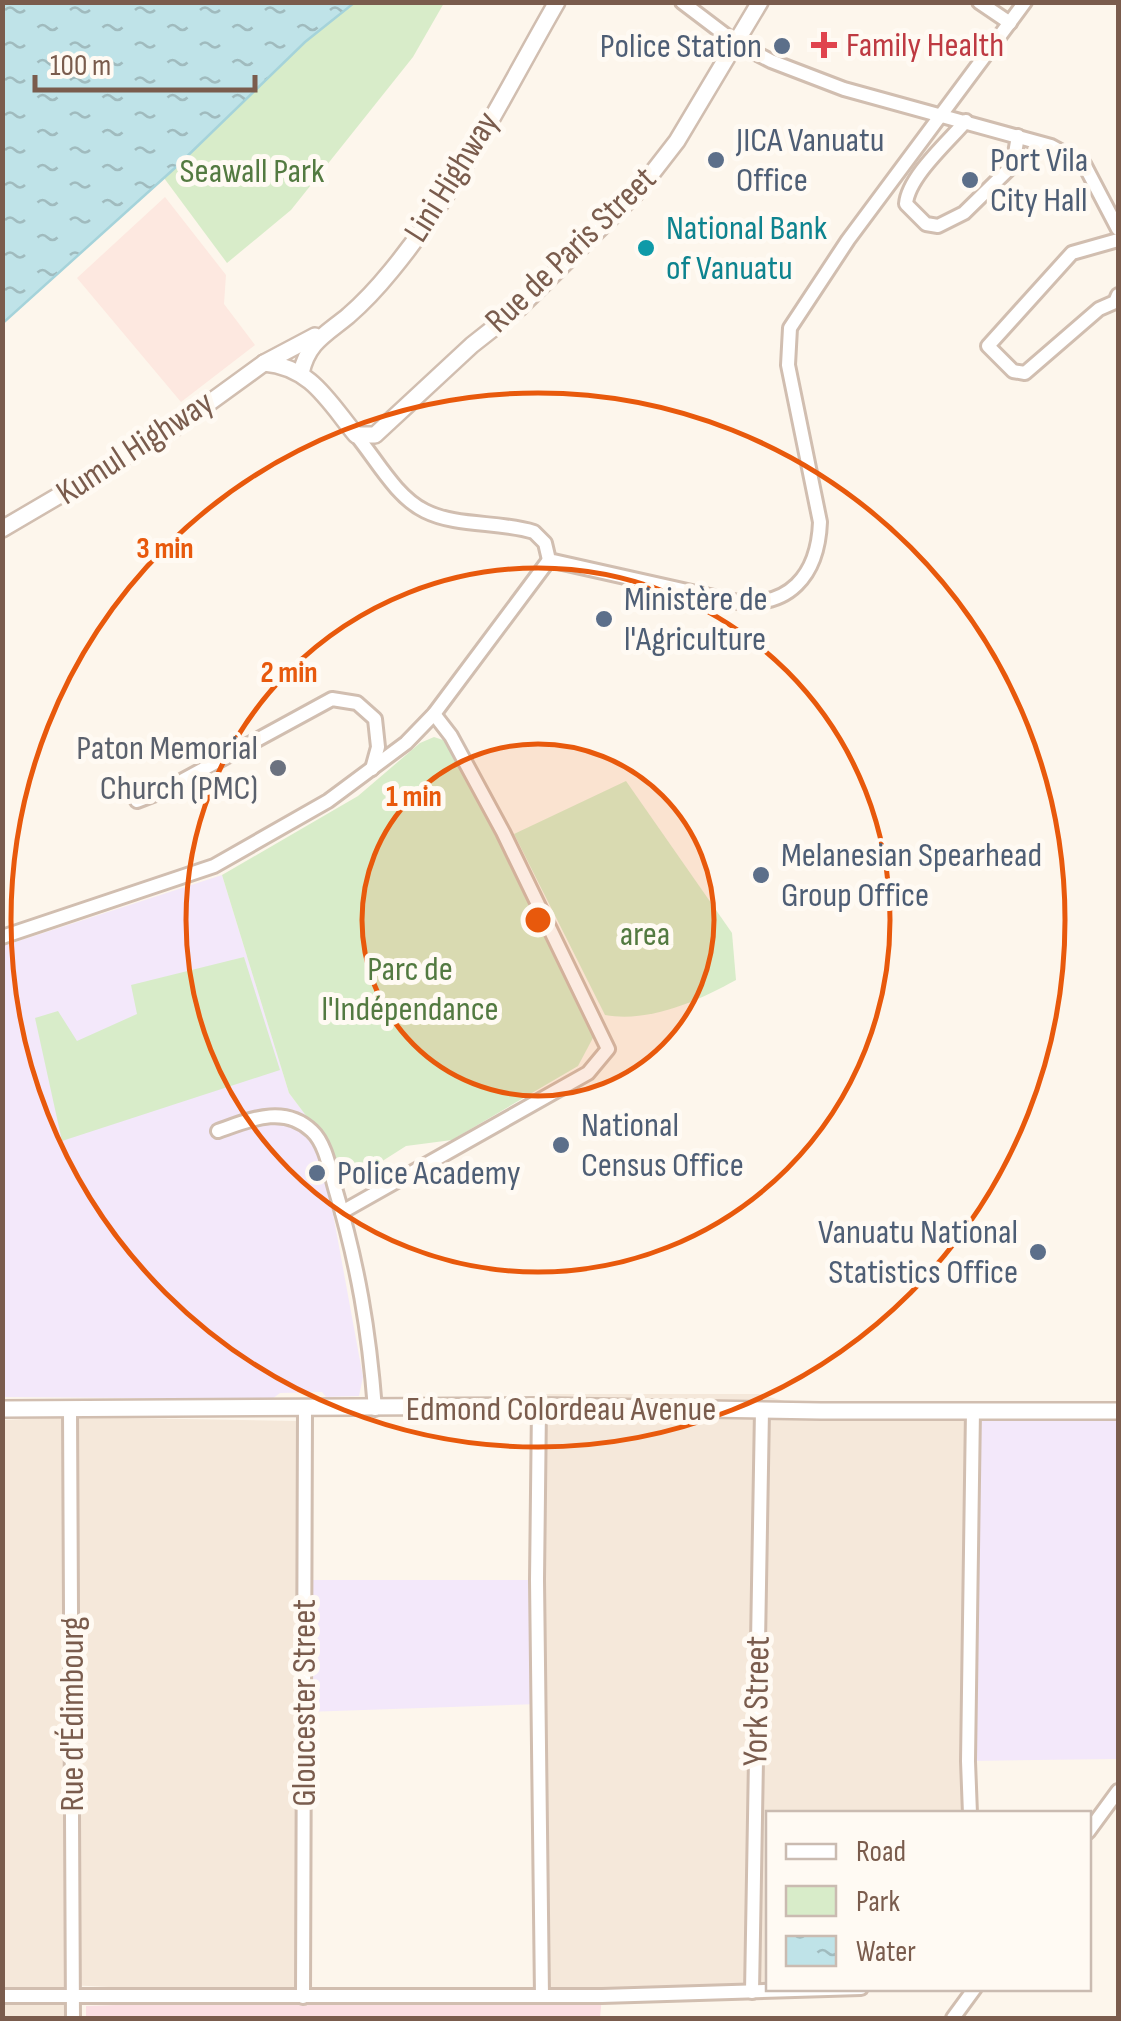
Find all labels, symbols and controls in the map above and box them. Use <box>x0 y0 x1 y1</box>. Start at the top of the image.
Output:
place label: Family Health <box>846 24 1004 67</box>
place label: Police Station <box>600 25 762 68</box>
scale bar <box>35 30 255 92</box>
marker: Family Health <box>811 32 837 58</box>
marker: Police Station <box>771 35 793 57</box>
text: 100 m <box>50 48 111 84</box>
street label: Lini Highway <box>395 104 509 250</box>
place label: JICA Vanuatu Office <box>735 119 884 202</box>
place label: Port Vila City Hall <box>990 139 1088 222</box>
marker: JICA Vanuatu Office <box>705 149 727 171</box>
park label: Seawall Park <box>180 150 325 193</box>
street label: Rue de Paris Street <box>477 158 665 342</box>
marker: Port Vila City Hall <box>959 169 981 191</box>
place label: National Bank of Vanuatu <box>666 207 828 290</box>
marker: National Bank of Vanuatu <box>635 237 657 259</box>
street label: Kumul Highway <box>48 381 222 515</box>
text: 3 min <box>136 531 194 567</box>
place label: Ministère de l'Agriculture <box>624 578 768 661</box>
marker: Ministère de l'Agriculture <box>593 608 615 630</box>
text: 2 min <box>260 655 318 691</box>
place label: Paton Memorial Church (PMC) <box>76 727 258 810</box>
marker: Paton Memorial Church (PMC) <box>267 757 289 779</box>
text: 1 min <box>386 779 442 815</box>
place label: Melanesian Spearhead Group Office <box>781 834 1042 917</box>
marker: Melanesian Spearhead Group Office <box>750 864 772 886</box>
centre of rings <box>520 902 556 938</box>
park label: area <box>620 913 670 956</box>
park label: Parc de l'Indépendance <box>321 948 499 1031</box>
place label: National Census Office <box>581 1104 744 1187</box>
marker: National Census Office <box>550 1134 572 1156</box>
place label: Police Academy <box>337 1152 521 1195</box>
marker: Police Academy <box>306 1162 328 1184</box>
place label: Vanuatu National Statistics Office <box>818 1211 1018 1294</box>
marker: Vanuatu National Statistics Office <box>1027 1241 1049 1263</box>
street label: Edmond Colordeau Avenue <box>406 1388 716 1431</box>
street label: Gloucester Street <box>283 1599 326 1807</box>
street label: Rue d'Édimbourg <box>51 1616 94 1812</box>
street label: York Street <box>734 1636 780 1766</box>
legend <box>766 1811 1091 1991</box>
text: Road <box>856 1834 906 1870</box>
text: Park <box>856 1884 900 1920</box>
text: Water <box>856 1934 916 1970</box>

